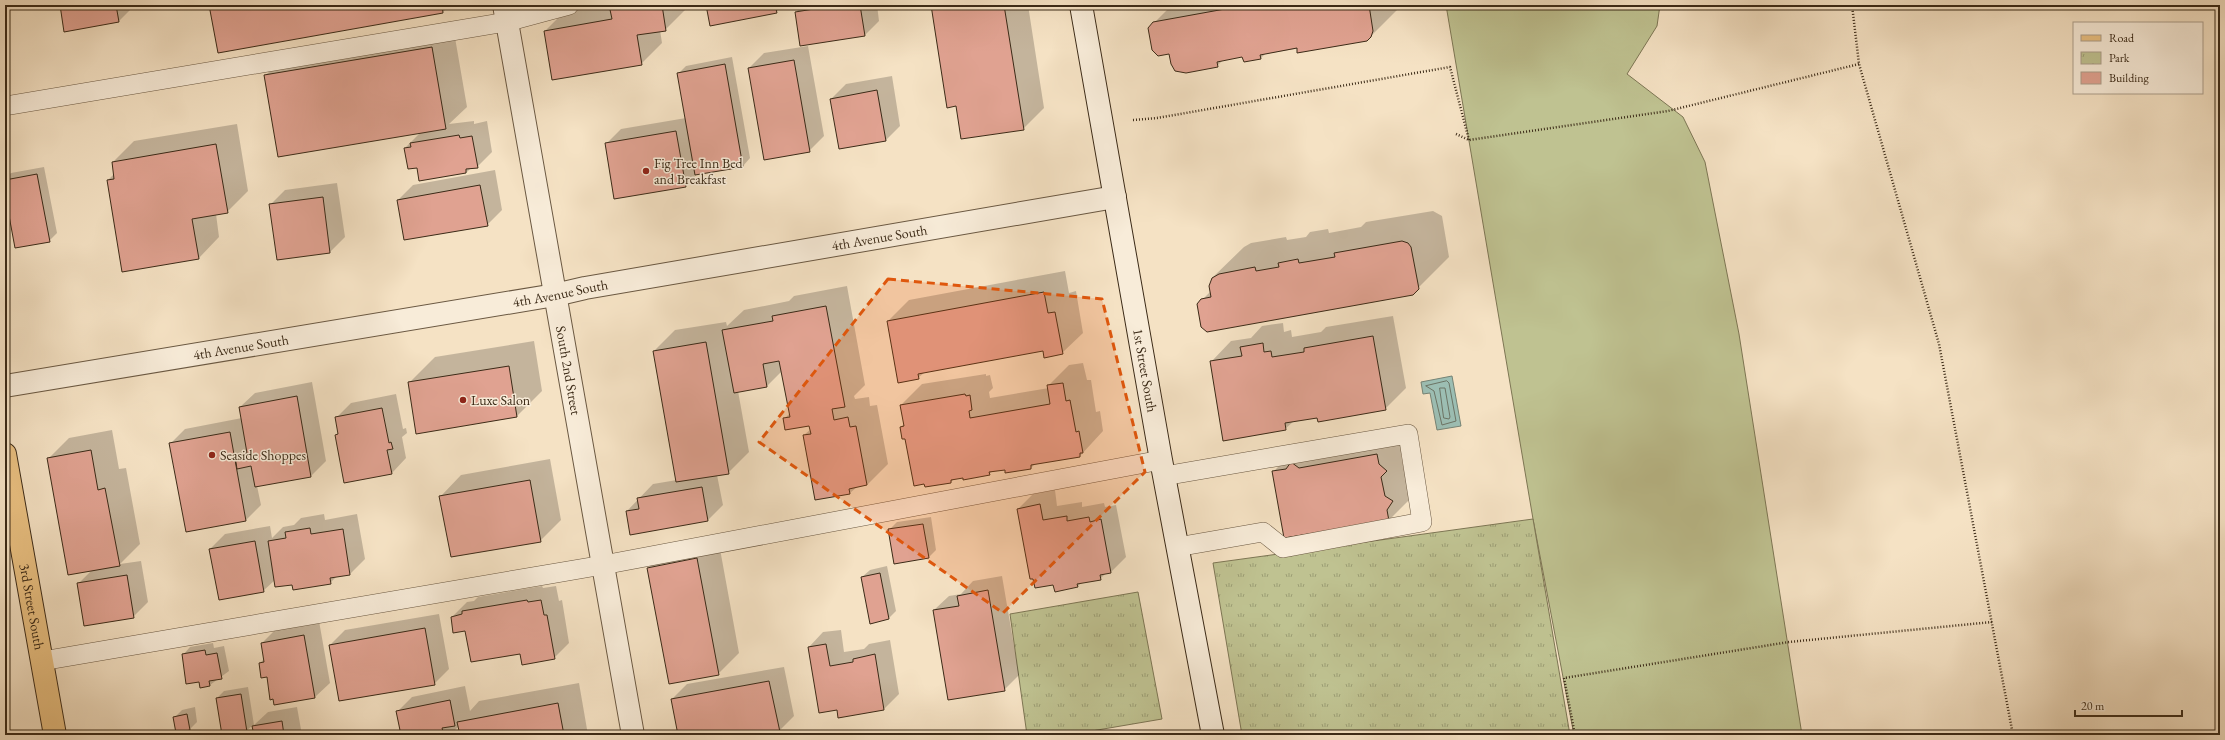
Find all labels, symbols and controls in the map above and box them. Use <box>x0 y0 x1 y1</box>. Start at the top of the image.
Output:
legend <box>2073 22 2203 94</box>
text: Road <box>2109 30 2135 46</box>
text: Park <box>2109 50 2130 66</box>
text: Building <box>2109 70 2150 86</box>
place label: Fig Tree Inn Bed and Breakfast <box>654 154 744 188</box>
marker: Fig Tree Inn Bed and Breakfast <box>641 166 651 176</box>
street label: 4th Avenue South <box>830 220 929 255</box>
street label: 4th Avenue South <box>511 275 609 311</box>
street label: South 2nd Street <box>552 324 585 417</box>
street label: 1st Street South <box>1129 327 1161 414</box>
street label: 4th Avenue South <box>192 330 290 364</box>
place label: Luxe Salon <box>471 391 531 409</box>
marker: Luxe Salon <box>458 395 468 405</box>
place label: Seaside Shoppes <box>220 446 306 464</box>
marker: Seaside Shoppes <box>207 450 217 460</box>
street label: 3rd Street South <box>16 562 49 651</box>
scale bar <box>2075 692 2182 718</box>
text: 20 m <box>2081 698 2105 714</box>

